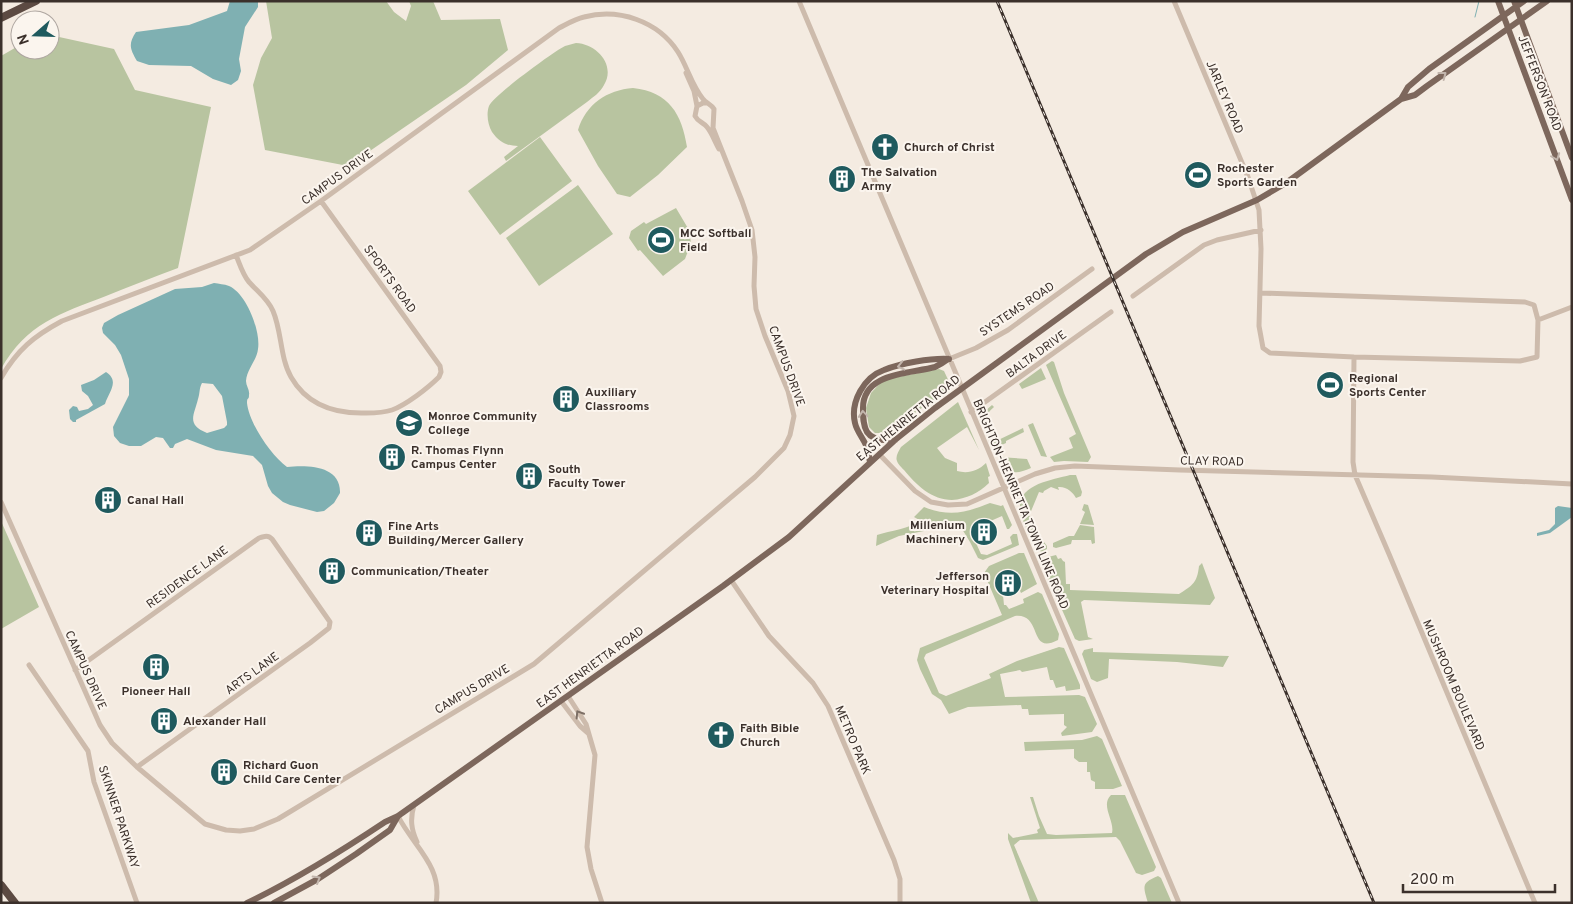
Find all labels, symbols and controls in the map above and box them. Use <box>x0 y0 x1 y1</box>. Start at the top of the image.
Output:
north arrow <box>10 10 60 60</box>
text: N <box>14 31 34 47</box>
street label: JEFFERSON ROAD <box>1513 33 1565 134</box>
street label: JARLEY ROAD <box>1201 58 1247 136</box>
one-way arrow <box>1437 72 1447 81</box>
church icon: Church of Christ <box>870 132 900 162</box>
place label: Church of Christ <box>904 140 995 156</box>
street label: CAMPUS DRIVE <box>298 146 377 209</box>
one-way arrow <box>1550 152 1560 161</box>
sports icon: Rochester Sports Garden <box>1183 160 1213 190</box>
place label: Rochester Sports Garden <box>1217 161 1297 191</box>
building icon: The Salvation Army <box>827 164 857 194</box>
place label: The Salvation Army <box>861 165 937 195</box>
sports icon: MCC Softball Field <box>646 225 676 255</box>
place label: MCC Softball Field <box>680 226 752 256</box>
street label: SPORTS ROAD <box>359 242 419 317</box>
street label: SYSTEMS ROAD <box>977 279 1058 341</box>
street label: CAMPUS DRIVE <box>764 324 808 409</box>
street label: BALTA DRIVE <box>1003 327 1070 382</box>
one-way arrow <box>896 360 905 371</box>
sports icon: Regional Sports Center <box>1315 370 1345 400</box>
place label: Regional Sports Center <box>1349 371 1426 401</box>
street label: EAST HENRIETTA ROAD <box>853 372 964 466</box>
building icon: Auxiliary Classrooms <box>551 384 581 414</box>
place label: Auxiliary Classrooms <box>585 385 649 415</box>
street label: BRIGHTON-HENRIETTA TOWN LINE ROAD <box>968 397 1072 612</box>
school or university icon: Monroe Community College <box>394 408 424 438</box>
place label: Monroe Community College <box>428 409 537 439</box>
one-way arrow <box>858 410 869 418</box>
building icon: R. Thomas Flynn Campus Center <box>377 442 407 472</box>
place label: R. Thomas Flynn Campus Center <box>411 443 504 473</box>
street label: CLAY ROAD <box>1180 453 1244 471</box>
building icon: South Faculty Tower <box>514 461 544 491</box>
place label: South Faculty Tower <box>548 462 625 492</box>
building icon: Canal Hall <box>93 485 123 515</box>
place label: Canal Hall <box>127 493 184 509</box>
building icon: Millenium Machinery <box>969 517 999 547</box>
building icon: Fine Arts Building/Mercer Gallery <box>354 518 384 548</box>
place label: Millenium Machinery <box>906 518 965 548</box>
place label: Fine Arts Building/Mercer Gallery <box>388 519 524 549</box>
street label: RESIDENCE LANE <box>143 543 232 613</box>
building icon: Communication/Theater <box>317 556 347 586</box>
place label: Communication/Theater <box>351 564 489 580</box>
building icon: Jefferson Veterinary Hospital <box>993 568 1023 598</box>
place label: Jefferson Veterinary Hospital <box>880 569 989 599</box>
street label: MUSHROOM BOULEVARD <box>1418 617 1488 753</box>
street label: EAST HENRIETTA ROAD <box>534 623 648 712</box>
street label: CAMPUS DRIVE <box>60 628 110 712</box>
street label: ARTS LANE <box>222 649 283 699</box>
building icon: Pioneer Hall <box>141 652 171 682</box>
street label: CAMPUS DRIVE <box>432 661 513 719</box>
place label: Pioneer Hall <box>122 684 190 700</box>
street label: METRO PARK <box>830 703 874 777</box>
building icon: Alexander Hall <box>149 706 179 736</box>
one-way arrow <box>576 710 586 719</box>
place label: Alexander Hall <box>183 714 266 730</box>
church icon: Faith Bible Church <box>706 720 736 750</box>
place label: Faith Bible Church <box>740 721 800 751</box>
building icon: Richard Guon Child Care Center <box>209 757 239 787</box>
place label: Richard Guon Child Care Center <box>243 758 341 788</box>
street label: SKINNER PARKWAY <box>94 764 142 871</box>
scale bar <box>1403 862 1556 894</box>
text: 200 m <box>1410 871 1455 890</box>
one-way arrow <box>312 876 321 886</box>

